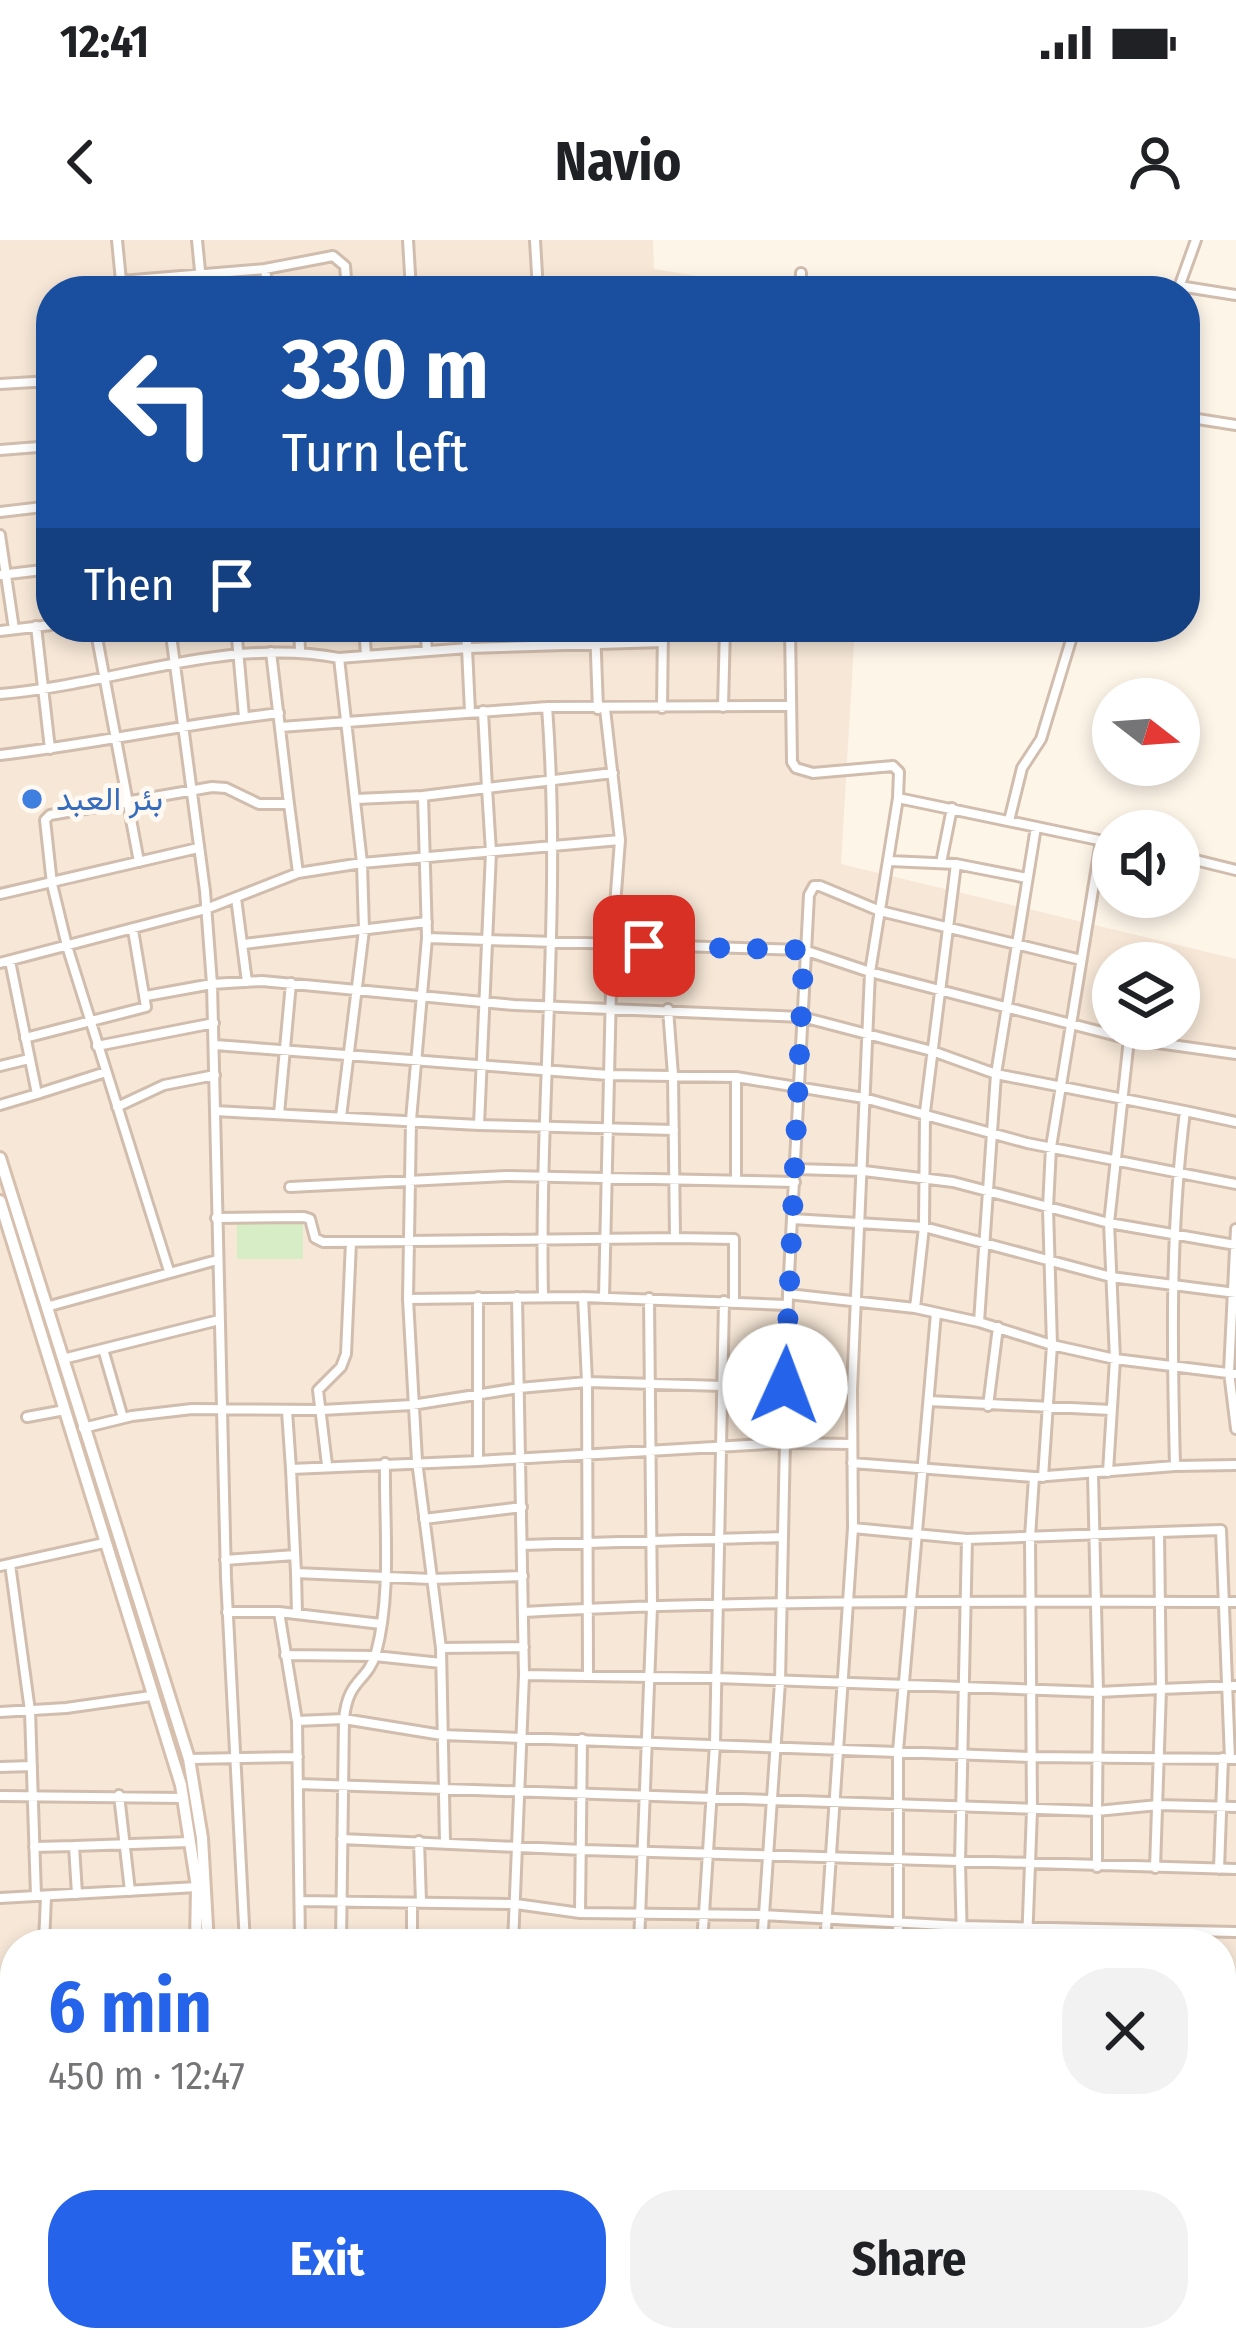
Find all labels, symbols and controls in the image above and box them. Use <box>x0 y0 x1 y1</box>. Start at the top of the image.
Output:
text: 12:41 <box>60 15 149 69</box>
icon: back <box>48 129 114 195</box>
icon: person <box>1122 129 1188 195</box>
text: Navio <box>555 130 681 194</box>
text: 330 m <box>282 319 489 420</box>
icon: left <box>84 324 240 480</box>
text: Turn left <box>282 421 468 485</box>
icon: arrive <box>199 552 265 618</box>
text: Then <box>84 558 175 612</box>
north arrow <box>1092 678 1200 786</box>
map controls <box>1092 678 1200 1050</box>
place label: بئر العبد <box>56 779 163 819</box>
marker: بئر العبد <box>19 786 45 812</box>
button: sound <box>1092 810 1200 918</box>
pin <box>593 895 695 997</box>
icon: arrive <box>611 913 677 979</box>
button: layers <box>1092 942 1200 1050</box>
position arrow <box>722 1323 848 1449</box>
text: 6 min <box>48 1965 212 2051</box>
button: close <box>1062 1968 1188 2094</box>
text: 450 m · 12:47 <box>48 2053 245 2099</box>
button: Exit <box>48 2190 606 2328</box>
button: Share <box>630 2190 1188 2328</box>

